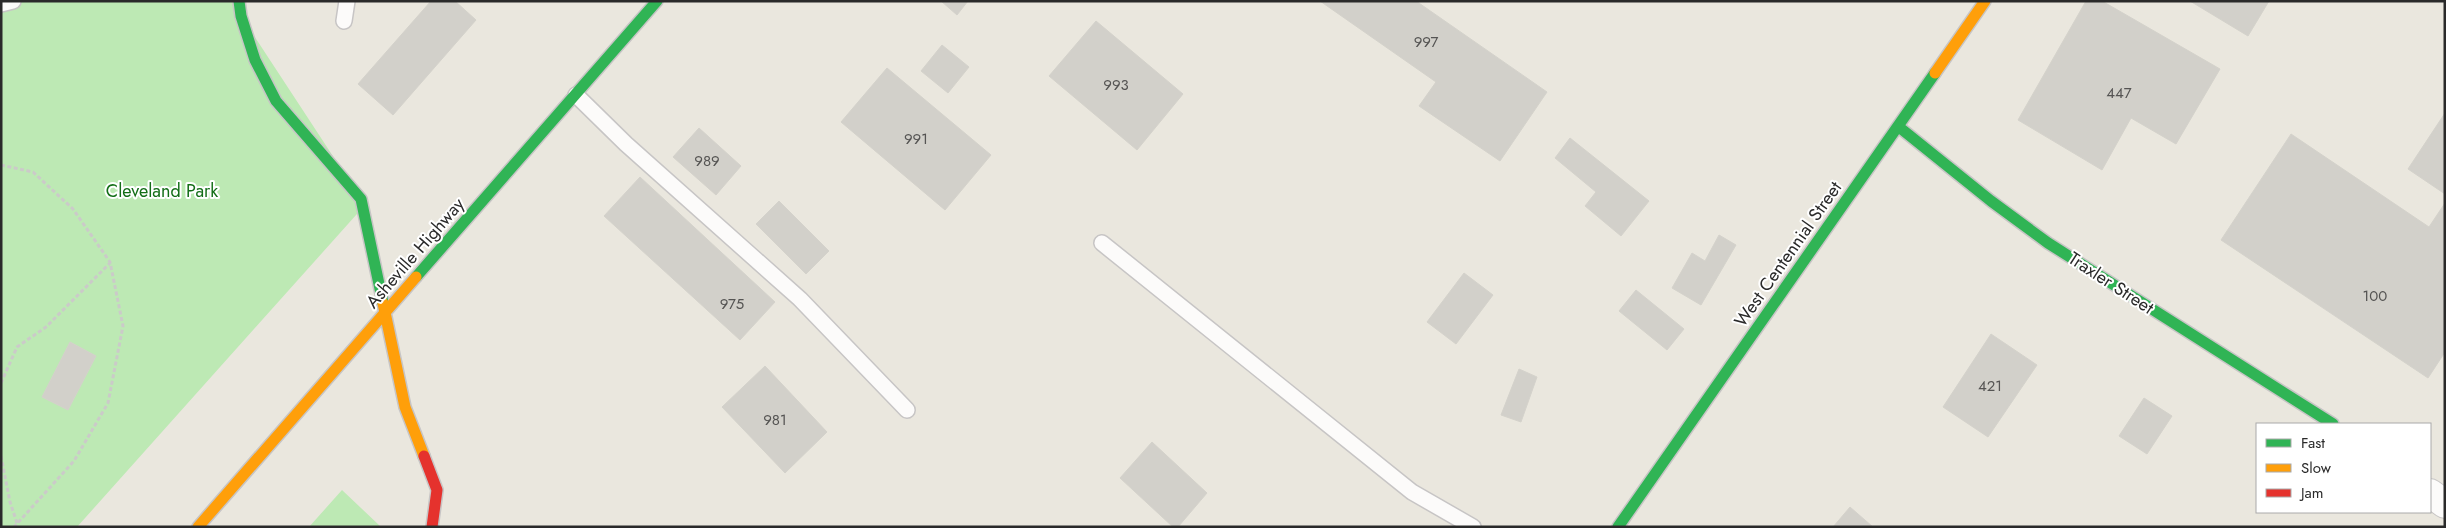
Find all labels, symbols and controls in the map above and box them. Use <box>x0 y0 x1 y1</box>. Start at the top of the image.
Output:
house number: 997 <box>1414 31 1438 53</box>
house number: 993 <box>1103 74 1129 96</box>
house number: 447 <box>2106 82 2132 104</box>
house number: 991 <box>904 128 928 150</box>
house number: 989 <box>694 150 720 172</box>
street label: West Centennial Street <box>1728 176 1848 332</box>
park label: Cleveland Park <box>106 178 218 204</box>
street label: Asheville Highway <box>360 192 470 314</box>
street label: Traxler Street <box>2063 246 2159 321</box>
house number: 100 <box>2363 285 2387 307</box>
house number: 975 <box>720 293 744 315</box>
house number: 421 <box>1978 375 2002 397</box>
house number: 981 <box>763 409 787 431</box>
legend <box>2256 423 2431 513</box>
text: Fast <box>2301 432 2325 454</box>
text: Slow <box>2301 457 2332 479</box>
text: Jam <box>2299 482 2324 504</box>

